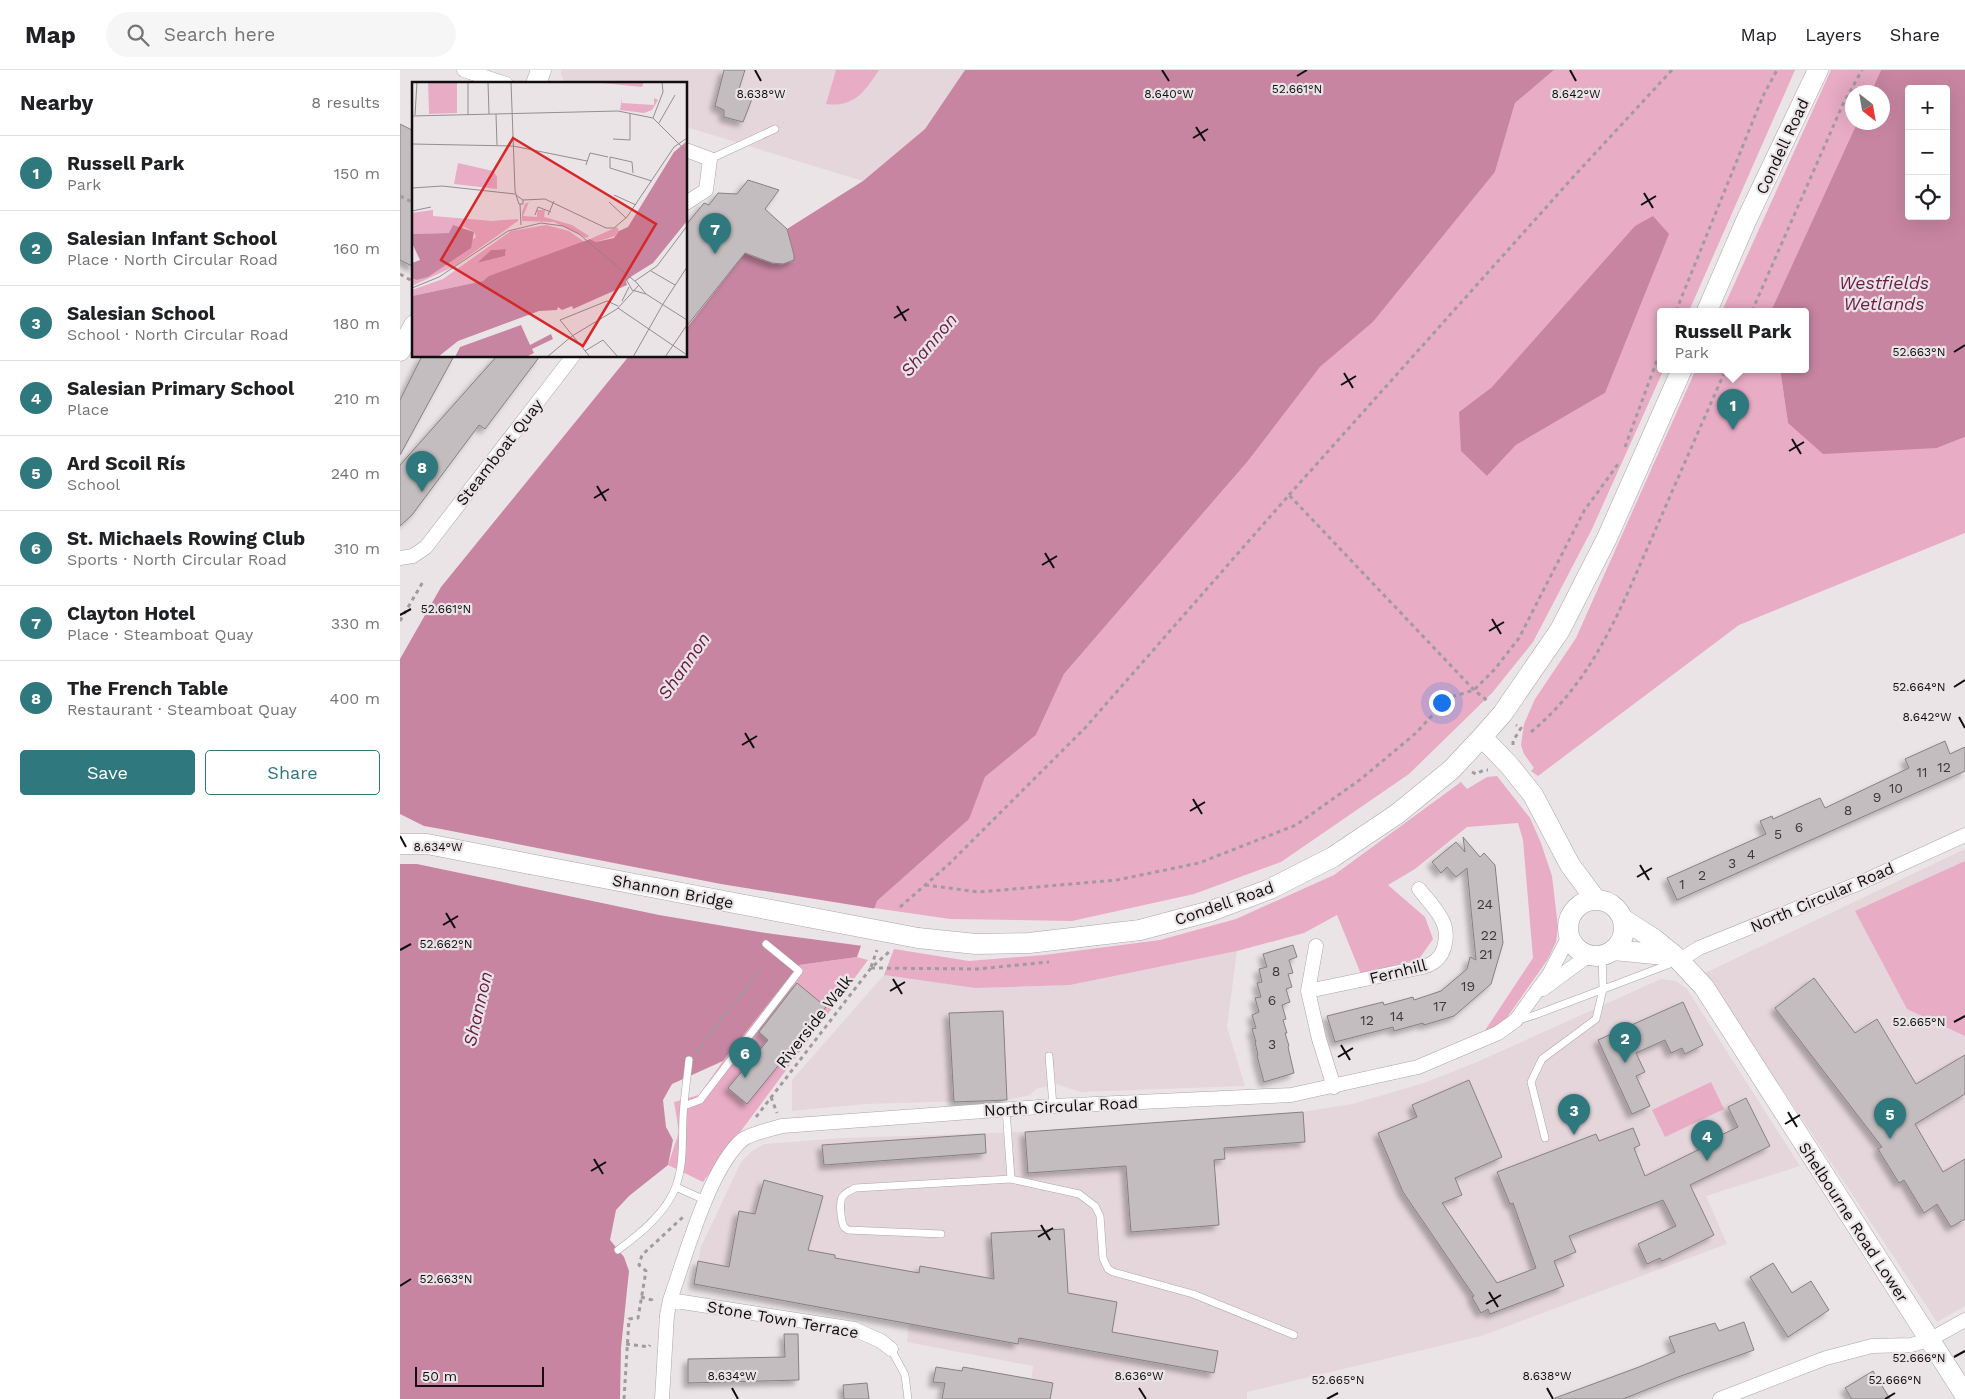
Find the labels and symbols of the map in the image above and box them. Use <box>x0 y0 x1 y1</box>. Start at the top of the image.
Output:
inset map <box>412 82 688 358</box>
text: 52.661°N <box>1272 82 1322 96</box>
north arrow <box>1845 85 1890 130</box>
text: 8.638°W <box>736 87 786 101</box>
text: 8.640°W <box>1144 87 1194 101</box>
text: 8.642°W <box>1551 87 1601 101</box>
street label: Condell Road <box>1752 95 1813 197</box>
pin: 7 <box>699 213 731 254</box>
water label: Westfields Wetlands <box>1839 272 1929 314</box>
water label: Shannon <box>896 309 961 381</box>
text: 52.663°N <box>1893 345 1945 359</box>
pin: 1 <box>1717 389 1749 430</box>
street label: Steamboat Quay <box>452 395 547 509</box>
pin: 8 <box>406 451 438 492</box>
text: 52.661°N <box>421 602 471 616</box>
water label: Shannon <box>653 628 714 703</box>
text: 52.664°N <box>1892 680 1946 694</box>
your location <box>1429 690 1455 716</box>
text: 8.642°W <box>1902 710 1952 724</box>
house number: 12 <box>1937 759 1951 775</box>
house number: 11 <box>1917 764 1927 780</box>
house number: 10 <box>1889 780 1903 796</box>
house number: 9 <box>1873 789 1881 805</box>
house number: 8 <box>1844 802 1852 818</box>
house number: 6 <box>1795 819 1803 835</box>
house number: 5 <box>1774 826 1782 842</box>
text: 8.634°W <box>413 840 463 854</box>
house number: 4 <box>1747 846 1755 862</box>
house number: 3 <box>1728 855 1736 871</box>
street label: North Circular Road <box>1747 859 1897 936</box>
house number: 2 <box>1698 867 1706 883</box>
street label: Shannon Bridge <box>611 870 735 913</box>
house number: 1 <box>1679 876 1685 892</box>
street label: Condell Road <box>1172 878 1276 929</box>
house number: 24 <box>1477 896 1493 912</box>
house number: 22 <box>1481 927 1497 943</box>
text: 52.662°N <box>420 937 472 951</box>
house number: 21 <box>1479 946 1493 962</box>
street label: Fernhill <box>1367 955 1429 988</box>
house number: 8 <box>1272 963 1280 979</box>
water label: Shannon <box>459 969 496 1048</box>
street label: Riverside Walk <box>772 971 857 1072</box>
house number: 19 <box>1461 978 1475 994</box>
house number: 6 <box>1268 992 1276 1008</box>
house number: 17 <box>1433 998 1447 1014</box>
house number: 14 <box>1390 1008 1404 1024</box>
house number: 12 <box>1360 1012 1374 1028</box>
text: 52.665°N <box>1893 1015 1945 1029</box>
pin: 2 <box>1609 1022 1641 1063</box>
house number: 3 <box>1268 1036 1276 1052</box>
pin: 6 <box>729 1037 761 1078</box>
street label: North Circular Road <box>983 1093 1139 1120</box>
pin: 3 <box>1558 1094 1590 1135</box>
pin: 5 <box>1874 1098 1906 1139</box>
pin: 4 <box>1691 1120 1723 1161</box>
street label: Shelbourne Road Lower <box>1795 1139 1913 1306</box>
text: 52.663°N <box>420 1272 472 1286</box>
street label: Stone Town Terrace <box>706 1297 860 1342</box>
text: 52.666°N <box>1892 1351 1946 1365</box>
scale bar <box>415 1364 544 1387</box>
text: 8.634°W <box>707 1369 757 1383</box>
text: 8.636°W <box>1114 1369 1164 1383</box>
text: 8.638°W <box>1522 1369 1572 1383</box>
text: 52.665°N <box>1312 1373 1364 1387</box>
text: 52.666°N <box>1868 1373 1922 1387</box>

